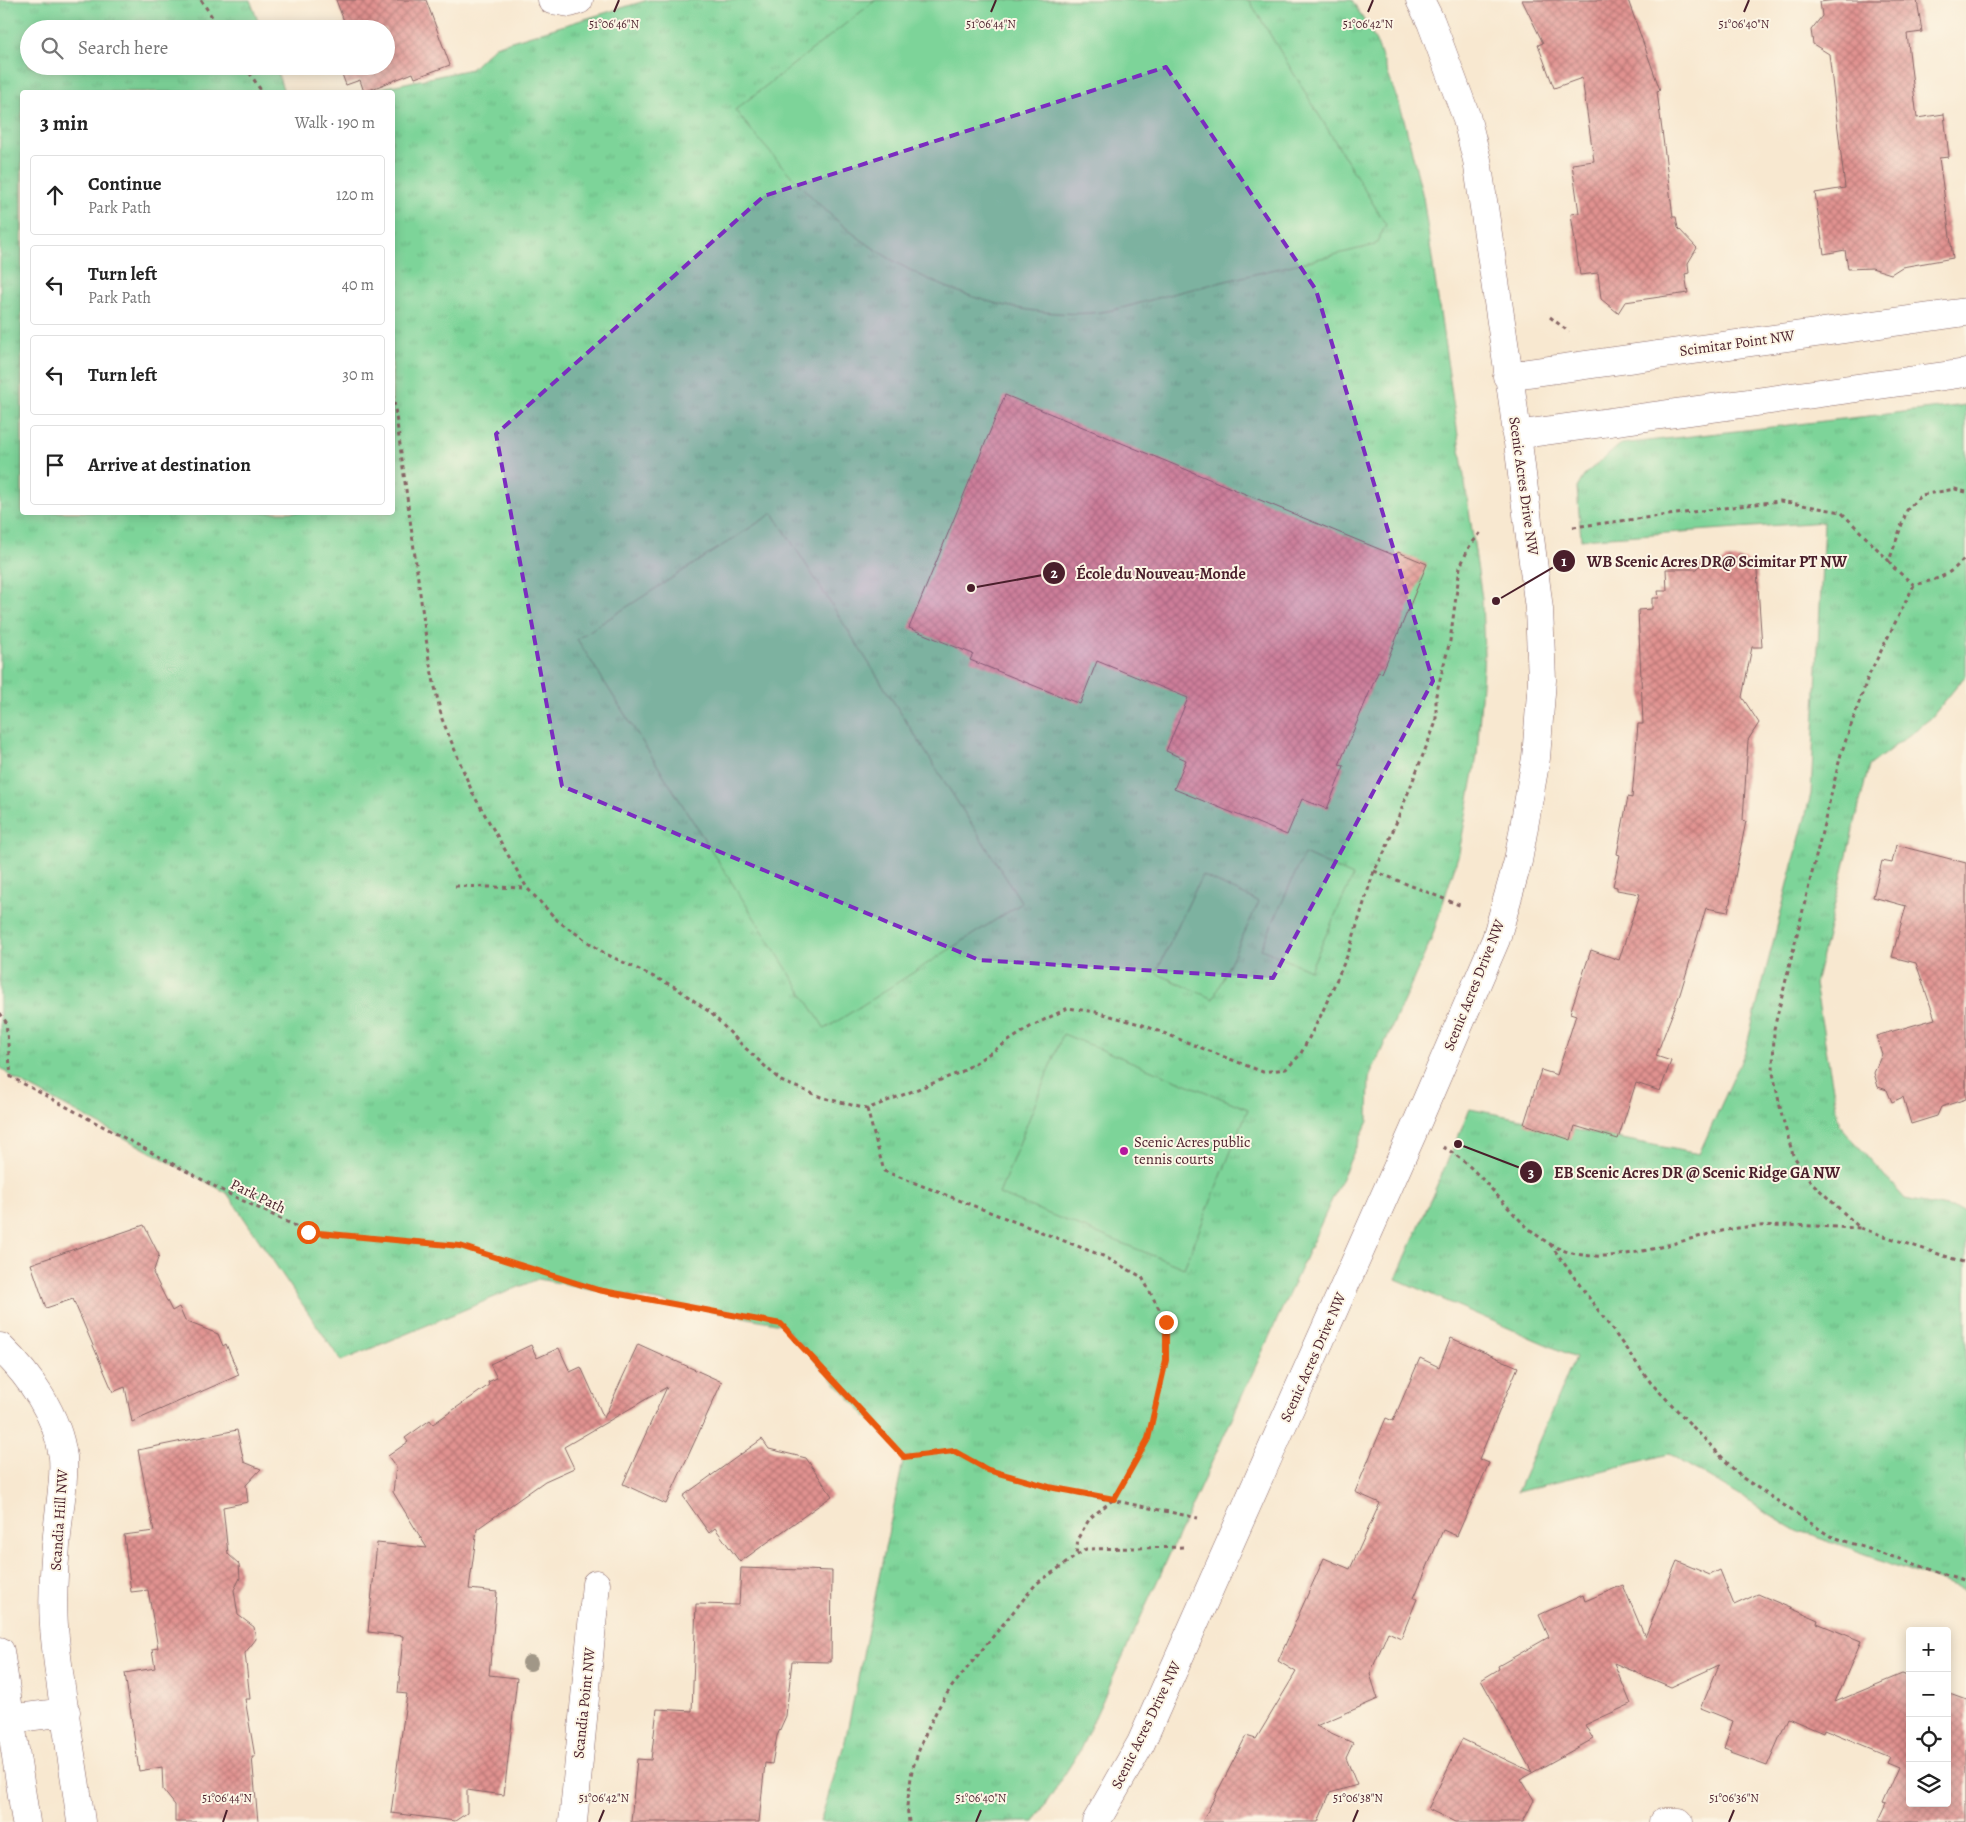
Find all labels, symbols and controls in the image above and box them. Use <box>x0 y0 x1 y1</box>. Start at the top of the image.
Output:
text: 51°06'46"N <box>589 16 639 32</box>
text: 51°06'44"N <box>966 16 1016 32</box>
text: 51°06'42"N <box>1343 16 1394 32</box>
text: 51°06'40"N <box>1719 16 1770 32</box>
search box <box>20 20 395 75</box>
icon: search <box>38 34 66 62</box>
text: Search here <box>78 35 168 61</box>
text: 3 min <box>40 109 88 137</box>
text: Walk · 190 m <box>295 112 375 134</box>
text: Continue <box>88 171 162 197</box>
icon: ahead <box>41 181 69 209</box>
text: 120 m <box>336 184 374 206</box>
text: Park Path <box>88 197 151 219</box>
text: Turn left <box>88 261 157 287</box>
icon: left <box>41 271 69 299</box>
text: 40 m <box>342 274 374 296</box>
text: Park Path <box>88 287 151 309</box>
street label: Scimitar Point NW <box>1678 325 1796 361</box>
icon: left <box>41 361 69 389</box>
text: Turn left <box>88 362 157 388</box>
text: 30 m <box>342 364 374 386</box>
street label: Scenic Acres Drive NW <box>1504 415 1544 557</box>
icon: arrive <box>41 451 69 479</box>
text: Arrive at destination <box>88 452 251 478</box>
callout: WB Scenic Acres DR@ Scimitar PT NW <box>1552 546 1857 577</box>
text: 1 <box>1561 551 1567 571</box>
text: WB Scenic Acres DR@ Scimitar PT NW <box>1586 551 1848 573</box>
callout: École du Nouveau-Monde <box>1041 558 1256 589</box>
text: 2 <box>1050 563 1058 583</box>
text: École du Nouveau-Monde <box>1076 563 1246 585</box>
street label: Scenic Acres Drive NW <box>1439 916 1509 1054</box>
place label: Scenic Acres public tennis courts <box>1134 1132 1250 1169</box>
marker: Scenic Acres public tennis courts <box>1118 1145 1130 1157</box>
callout: EB Scenic Acres DR @ Scenic Ridge GA NW <box>1519 1157 1850 1188</box>
text: EB Scenic Acres DR @ Scenic Ridge GA NW <box>1554 1162 1841 1184</box>
text: 3 <box>1528 1163 1534 1183</box>
street label: Park Path <box>227 1174 289 1218</box>
route start <box>297 1221 320 1244</box>
street label: Scenic Acres Drive NW <box>1275 1289 1351 1425</box>
route end <box>1155 1311 1178 1334</box>
street label: Scandia Hill NW <box>45 1469 73 1571</box>
map controls <box>1906 1627 1951 1807</box>
button: + <box>1906 1627 1951 1672</box>
street label: Scandia Point NW <box>568 1646 600 1759</box>
street label: Scenic Acres Drive NW <box>1106 1658 1186 1792</box>
button: − <box>1906 1672 1951 1717</box>
button: locate <box>1906 1717 1951 1762</box>
button: layers <box>1906 1762 1951 1807</box>
text: 51°06'44"N <box>202 1790 252 1806</box>
text: 51°06'42"N <box>579 1790 630 1806</box>
text: 51°06'40"N <box>956 1790 1007 1806</box>
text: 51°06'38"N <box>1333 1790 1383 1806</box>
text: 51°06'36"N <box>1709 1790 1759 1806</box>

